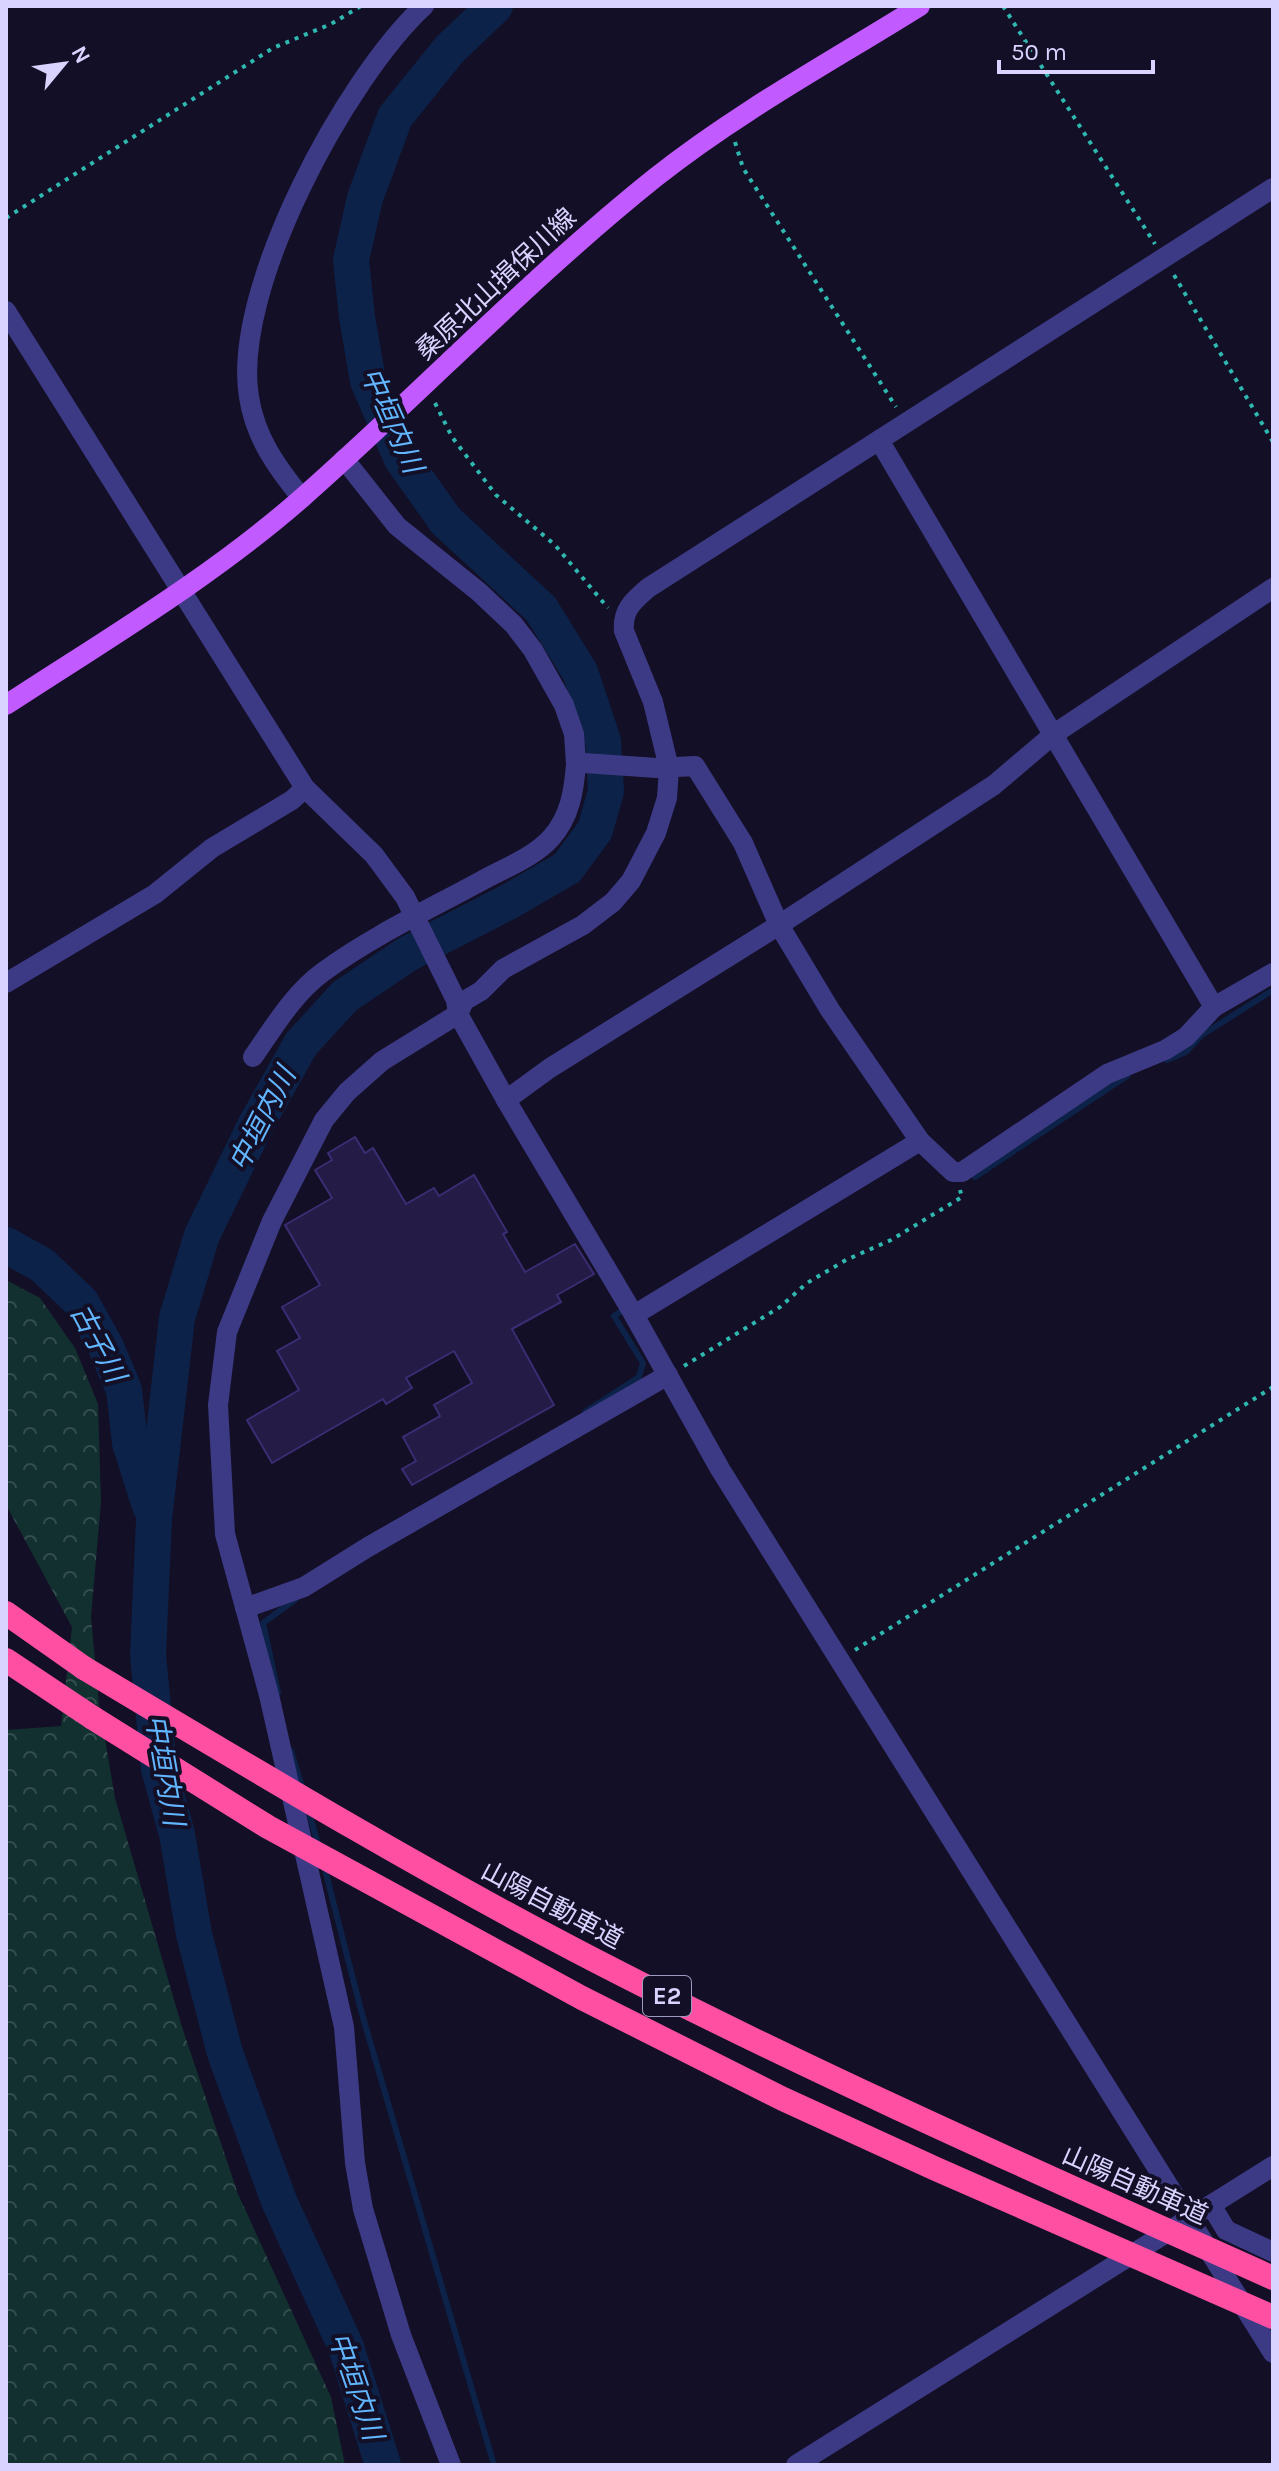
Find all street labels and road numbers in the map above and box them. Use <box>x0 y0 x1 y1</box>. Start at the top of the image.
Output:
street label: 桑原北山揖保川線 <box>409 202 583 366</box>
street label: 山陽自動車道 <box>476 1855 628 1955</box>
road number: E2 <box>643 1976 691 2016</box>
street label: 山陽自動車道 <box>1057 2139 1213 2231</box>

